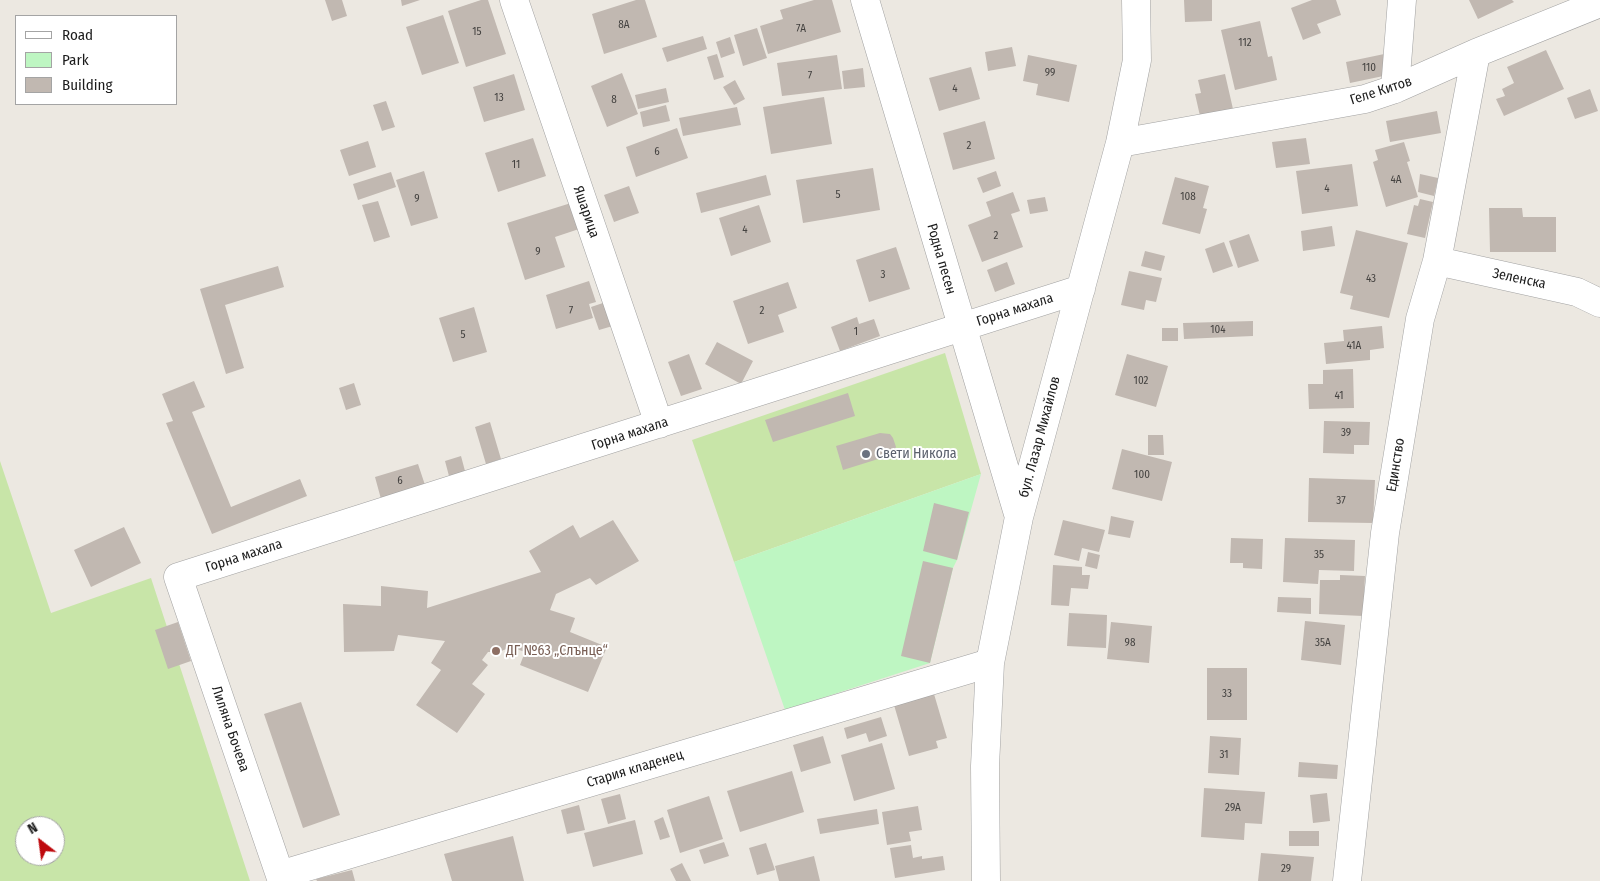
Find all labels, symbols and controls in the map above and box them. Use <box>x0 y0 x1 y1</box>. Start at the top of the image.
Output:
legend <box>15 15 178 105</box>
house number: 8А <box>618 18 630 32</box>
house number: 7А <box>796 22 806 36</box>
house number: 15 <box>472 25 482 39</box>
text: Road <box>62 26 93 44</box>
house number: 112 <box>1238 36 1252 50</box>
text: Park <box>62 51 89 69</box>
house number: 110 <box>1362 61 1376 75</box>
house number: 99 <box>1045 66 1055 80</box>
house number: 7 <box>808 69 812 83</box>
street label: Геле Китов <box>1348 73 1414 109</box>
text: Building <box>62 76 113 94</box>
house number: 4 <box>952 82 958 96</box>
house number: 13 <box>494 91 504 105</box>
house number: 8 <box>611 93 617 107</box>
house number: 2 <box>967 139 971 153</box>
house number: 6 <box>654 145 660 159</box>
house number: 11 <box>512 158 520 172</box>
house number: 4А <box>1390 173 1402 187</box>
house number: 4 <box>1324 182 1330 196</box>
street label: Яшарица <box>569 184 603 240</box>
house number: 5 <box>835 188 841 202</box>
house number: 108 <box>1180 190 1196 204</box>
house number: 9 <box>414 192 420 206</box>
street label: Родна песен <box>923 221 959 297</box>
house number: 4 <box>742 223 748 237</box>
house number: 2 <box>994 229 998 243</box>
house number: 9 <box>535 245 541 259</box>
street label: Зеленска <box>1491 265 1547 293</box>
house number: 3 <box>881 268 885 282</box>
house number: 43 <box>1366 272 1376 286</box>
street label: Горна махала <box>975 290 1055 330</box>
house number: 7 <box>569 304 573 318</box>
house number: 2 <box>760 304 764 318</box>
house number: 104 <box>1210 323 1226 337</box>
house number: 1 <box>854 325 858 339</box>
house number: 5 <box>460 328 466 342</box>
house number: 41А <box>1347 339 1361 353</box>
house number: 102 <box>1134 374 1148 388</box>
street label: бул. Лазар Михайлов <box>1016 375 1064 499</box>
house number: 41 <box>1334 389 1344 403</box>
street label: Горна махала <box>590 414 670 454</box>
house number: 39 <box>1341 426 1351 440</box>
street label: Единство <box>1383 437 1409 493</box>
place label: Свети Никола <box>876 446 957 462</box>
marker: Свети Никола <box>860 448 872 460</box>
house number: 100 <box>1134 468 1150 482</box>
house number: 6 <box>397 474 403 488</box>
house number: 37 <box>1336 494 1346 508</box>
street label: Горна махала <box>204 536 284 576</box>
house number: 35 <box>1314 548 1324 562</box>
house number: 98 <box>1125 636 1135 650</box>
house number: 35А <box>1315 636 1331 650</box>
place label: ДГ №63 „Слънце“ <box>506 643 608 659</box>
marker: ДГ №63 „Слънце“ <box>490 645 502 657</box>
street label: Лиляна Бочева <box>207 684 253 774</box>
house number: 33 <box>1222 687 1232 701</box>
street label: Стария кладенец <box>585 746 685 792</box>
house number: 31 <box>1220 748 1228 762</box>
house number: 29А <box>1225 801 1241 815</box>
north arrow <box>15 816 65 866</box>
text: N <box>25 819 41 838</box>
house number: 29 <box>1281 862 1291 876</box>

